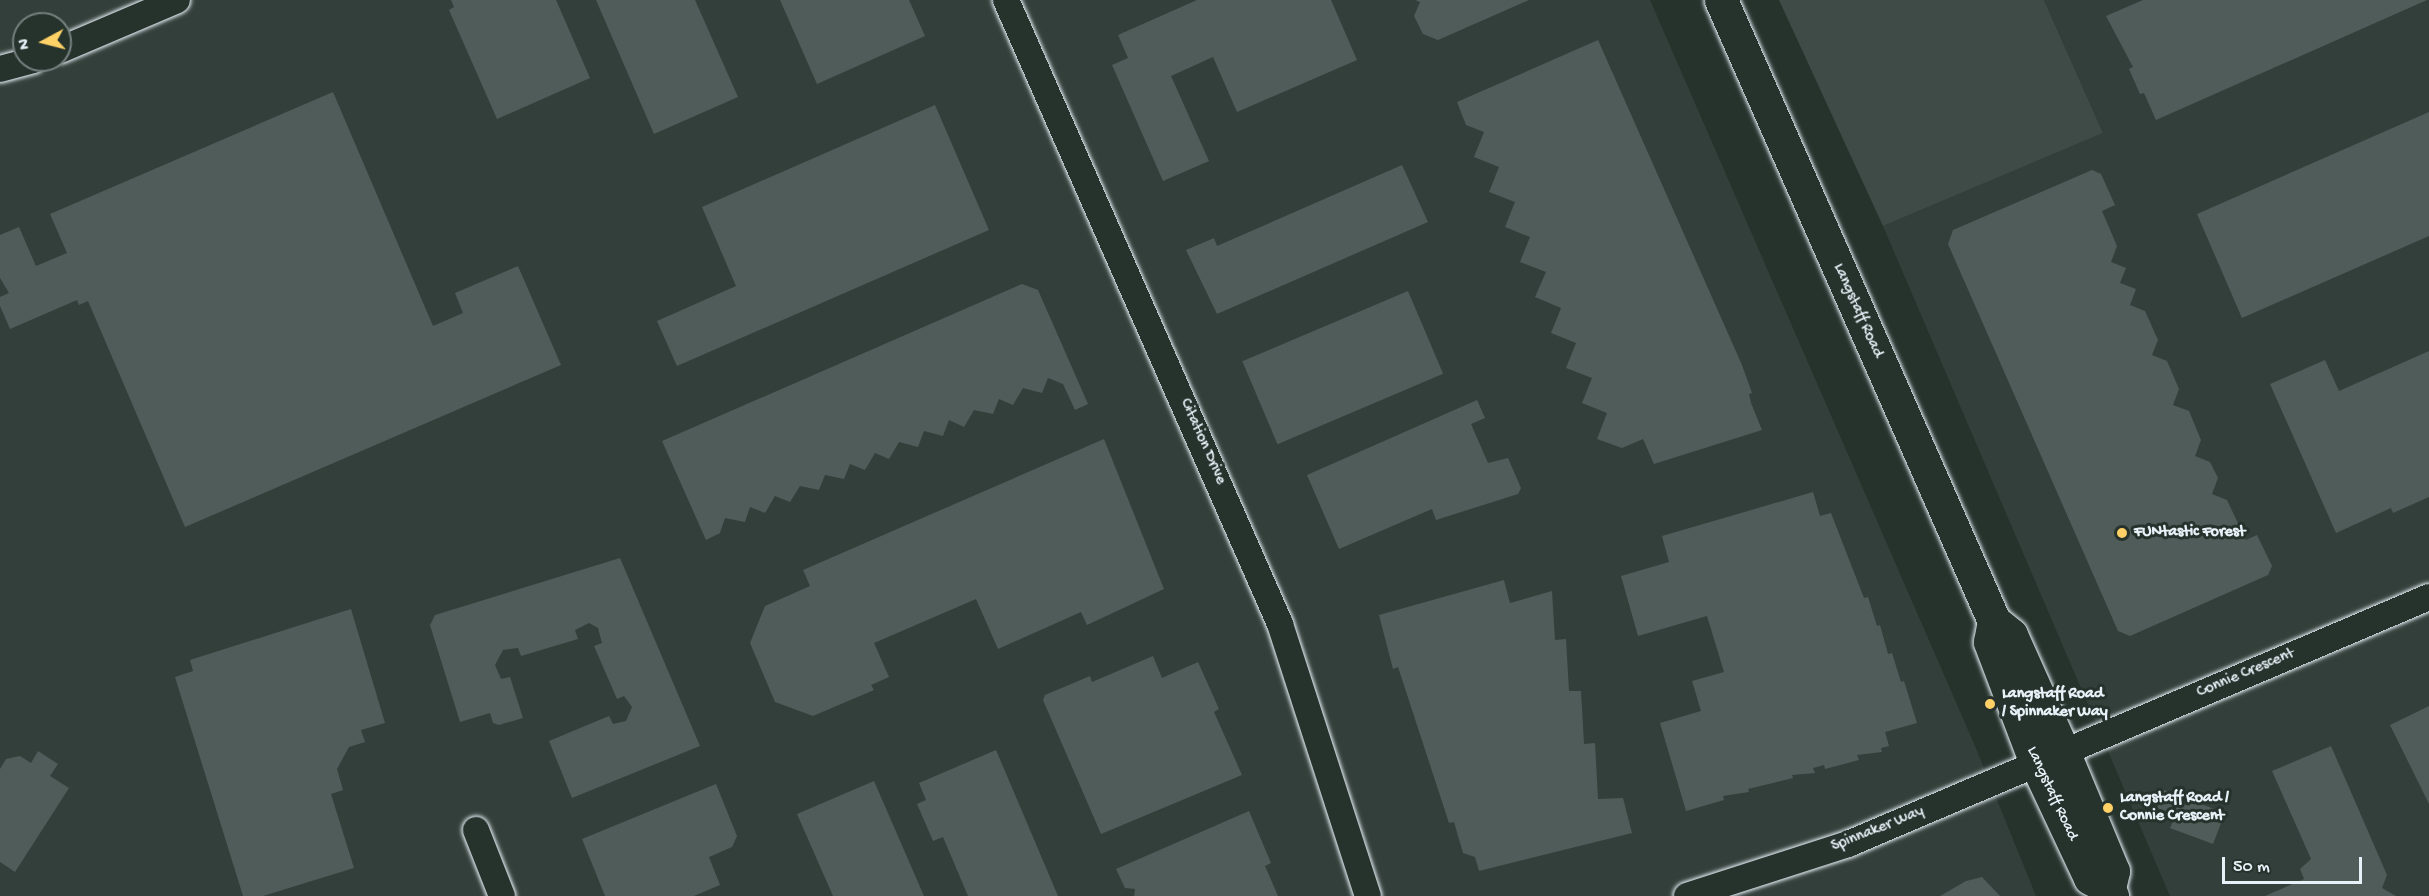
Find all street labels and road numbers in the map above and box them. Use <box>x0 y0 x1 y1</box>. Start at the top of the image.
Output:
street label: Langstaff Road <box>1828 261 1886 361</box>
street label: Citation Drive <box>1174 396 1230 488</box>
street label: Connie Crescent <box>2194 645 2298 703</box>
street label: Langstaff Road <box>2021 744 2081 844</box>
street label: Spinnaker Way <box>1829 803 1927 857</box>

